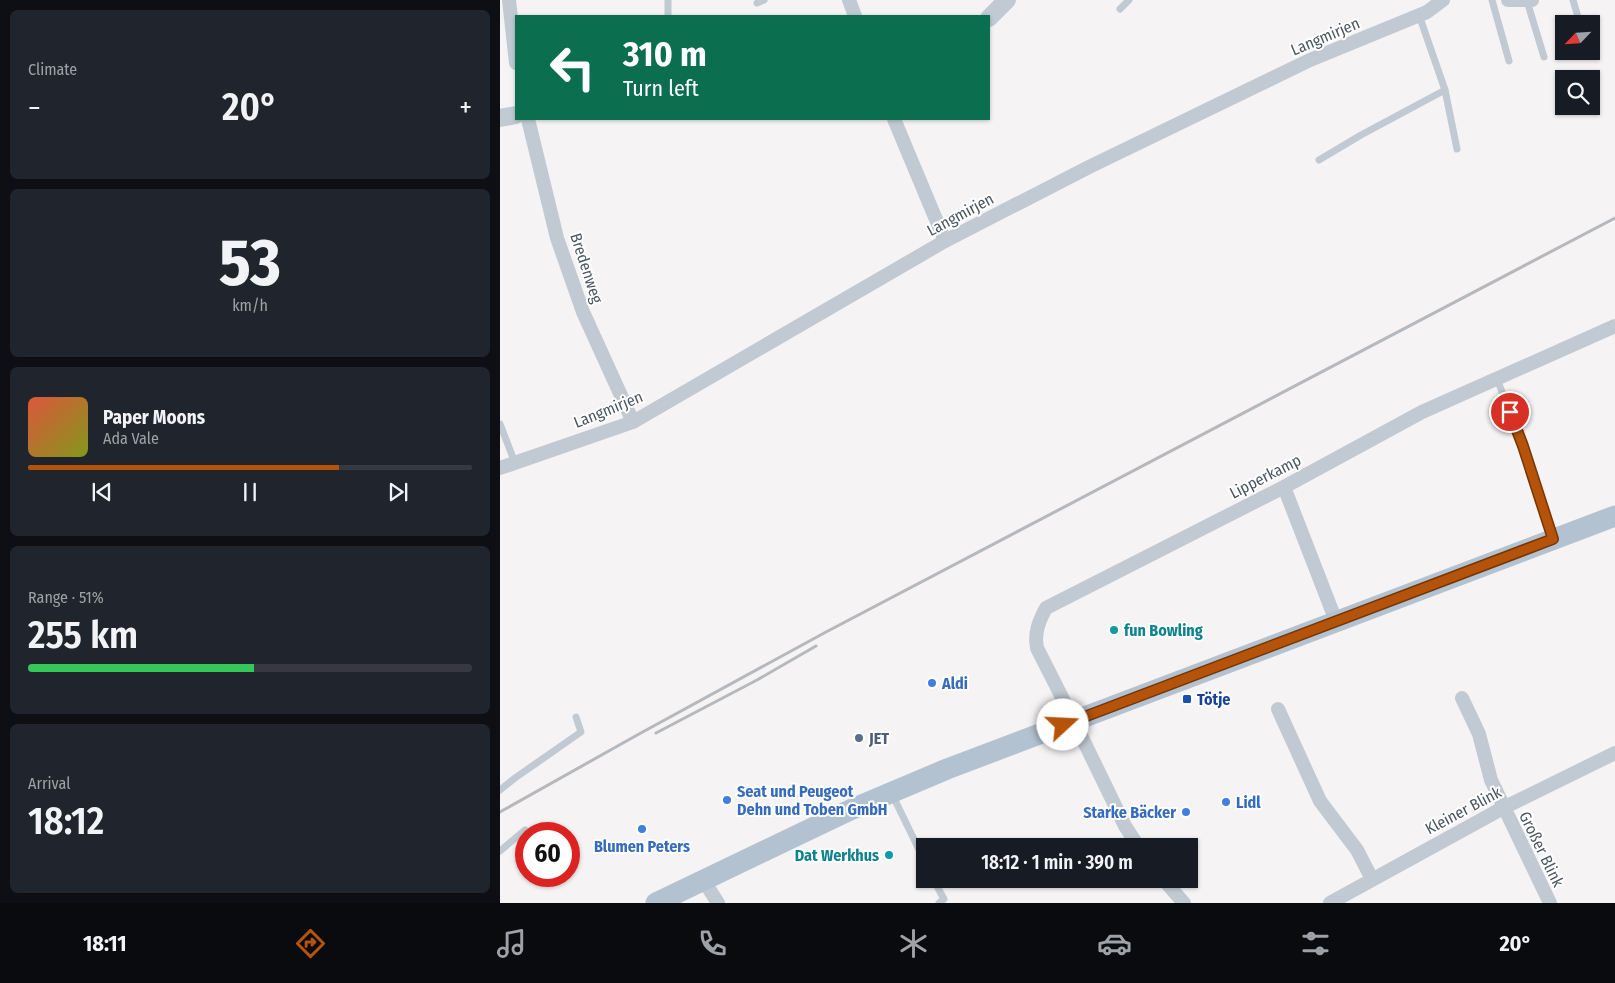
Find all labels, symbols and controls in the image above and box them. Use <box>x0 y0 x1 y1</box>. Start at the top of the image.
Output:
street label: Langmirjen <box>1288 13 1362 59</box>
north arrow <box>1555 15 1600 60</box>
map controls <box>1555 15 1600 115</box>
text: 310 m <box>623 33 707 75</box>
icon: left <box>540 35 605 100</box>
text: Climate <box>28 60 77 79</box>
button: search <box>1555 70 1600 115</box>
text: Turn left <box>623 75 699 102</box>
text: 20° <box>222 84 278 130</box>
text: − <box>28 91 41 124</box>
text: + <box>459 91 472 124</box>
street label: Langmirjen <box>924 189 997 240</box>
text: 53 <box>219 224 281 302</box>
street label: Bredenweg <box>566 231 607 306</box>
text: km/h <box>232 296 268 315</box>
street label: Langmirjen <box>571 387 646 432</box>
pin <box>1489 391 1531 433</box>
icon: arrive <box>1496 398 1524 426</box>
text: Paper Moons <box>103 406 205 429</box>
text: Ada Vale <box>103 429 159 448</box>
street label: Lipperkamp <box>1226 450 1304 503</box>
icon: previous <box>88 478 116 506</box>
icon: pause <box>236 478 264 506</box>
icon: next <box>384 478 412 506</box>
text: Range · 51% <box>28 588 104 607</box>
text: 255 km <box>28 612 138 658</box>
place label: fun Bowling <box>1124 621 1203 640</box>
marker: fun Bowling <box>1108 624 1120 636</box>
place label: Aldi <box>941 674 968 693</box>
marker: Aldi <box>926 677 938 689</box>
place label: Tötje <box>1197 690 1230 709</box>
marker: Tötje <box>1181 693 1193 705</box>
position arrow <box>1036 698 1088 750</box>
place label: JET <box>868 729 889 748</box>
marker: JET <box>853 732 865 744</box>
text: Arrival <box>28 774 70 793</box>
place label: Seat und Peugeot Dehn und Toben GmbH <box>737 782 887 819</box>
street label: Kleiner Blink <box>1422 782 1505 838</box>
place label: Lidl <box>1236 793 1261 812</box>
marker: Seat und Peugeot Dehn und Toben GmbH <box>721 794 733 806</box>
marker: Lidl <box>1220 796 1232 808</box>
text: 18:12 <box>28 798 104 844</box>
place label: Starke Bäcker <box>1083 803 1176 822</box>
marker: Starke Bäcker <box>1180 806 1192 818</box>
street label: Großer Blink <box>1515 808 1568 890</box>
speed limit sign: 60 <box>515 822 580 887</box>
marker: Blumen Peters <box>636 823 648 835</box>
place label: Blumen Peters <box>594 837 690 856</box>
place label: Dat Werkhus <box>795 846 879 865</box>
marker: Dat Werkhus <box>883 849 895 861</box>
text: 18:12 · 1 min · 390 m <box>981 851 1133 874</box>
icon: directions <box>293 926 328 961</box>
icon: music <box>494 926 529 961</box>
icon: phone <box>695 926 730 961</box>
icon: climate <box>896 926 931 961</box>
icon: car <box>1097 926 1132 961</box>
icon: filters <box>1298 926 1333 961</box>
text: 18:11 <box>83 930 127 957</box>
text: 20° <box>1499 930 1532 957</box>

